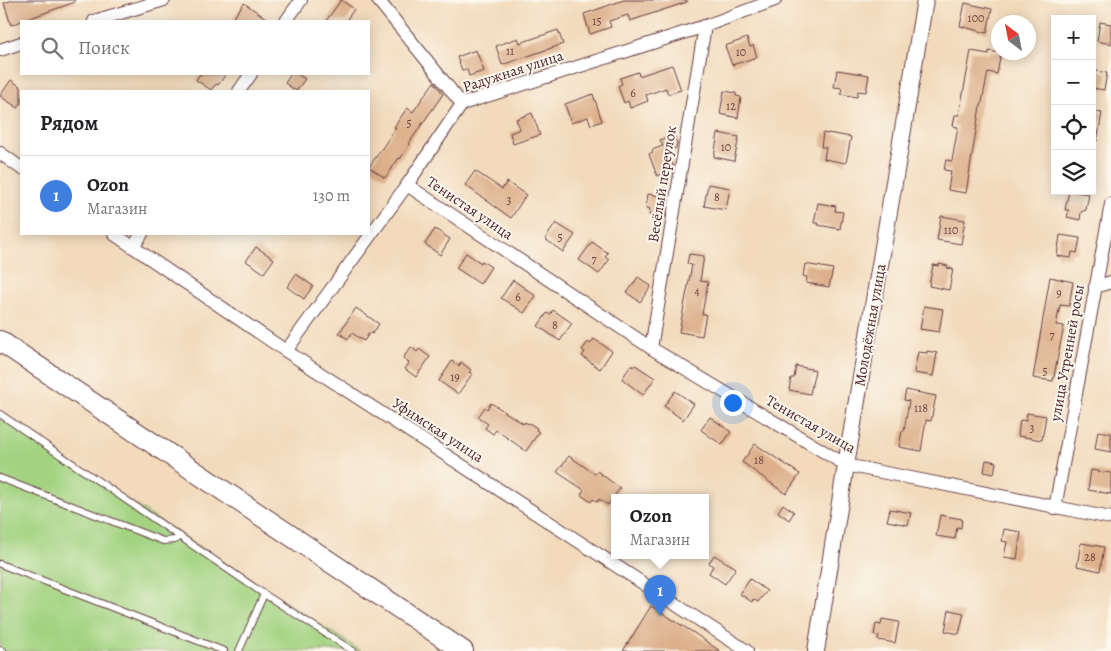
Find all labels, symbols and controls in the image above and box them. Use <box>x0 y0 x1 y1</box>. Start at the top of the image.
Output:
house number: 100 <box>968 10 984 26</box>
house number: 15 <box>592 13 602 29</box>
north arrow <box>991 15 1036 60</box>
map controls <box>1051 15 1096 195</box>
button: + <box>1051 15 1096 60</box>
search box <box>20 20 370 75</box>
icon: search <box>38 34 66 62</box>
text: Поиск <box>78 35 130 61</box>
house number: 11 <box>506 43 514 59</box>
house number: 10 <box>736 44 746 60</box>
street label: Радужная улица <box>460 45 566 97</box>
button: − <box>1051 60 1096 105</box>
house number: 6 <box>630 85 636 101</box>
house number: 12 <box>726 98 736 114</box>
button: locate <box>1051 105 1096 150</box>
text: Рядом <box>40 109 98 137</box>
house number: 5 <box>406 115 412 131</box>
street label: Весёлый переулок <box>643 124 681 244</box>
house number: 10 <box>721 139 731 155</box>
button: layers <box>1051 150 1096 195</box>
text: Ozon <box>87 172 129 198</box>
street label: Тенистая улица <box>423 172 517 244</box>
text: 1 <box>53 185 59 207</box>
text: 130 m <box>313 185 350 207</box>
house number: 8 <box>714 189 720 205</box>
house number: 3 <box>507 192 512 208</box>
text: Магазин <box>87 198 147 220</box>
house number: 110 <box>944 222 958 238</box>
house number: 5 <box>557 229 563 245</box>
house number: 7 <box>591 251 597 267</box>
street label: Молодёжная улица <box>849 262 891 388</box>
house number: 4 <box>694 283 700 299</box>
street label: улица Утренней росы <box>1045 283 1089 424</box>
house number: 9 <box>1056 285 1062 301</box>
house number: 6 <box>515 289 521 305</box>
house number: 8 <box>552 317 558 333</box>
house number: 7 <box>1049 327 1055 343</box>
house number: 5 <box>1042 363 1048 379</box>
house number: 19 <box>450 369 460 385</box>
your location <box>720 390 746 416</box>
street label: Тенистая улица <box>763 390 859 458</box>
street label: Уфимская улица <box>389 393 488 467</box>
house number: 118 <box>914 400 928 416</box>
house number: 3 <box>1030 420 1035 436</box>
house number: 18 <box>754 452 764 468</box>
popup <box>611 494 709 559</box>
text: Ozon <box>630 503 672 529</box>
text: Магазин <box>630 529 690 551</box>
house number: 28 <box>1084 549 1096 565</box>
pin: 1 <box>644 575 676 616</box>

